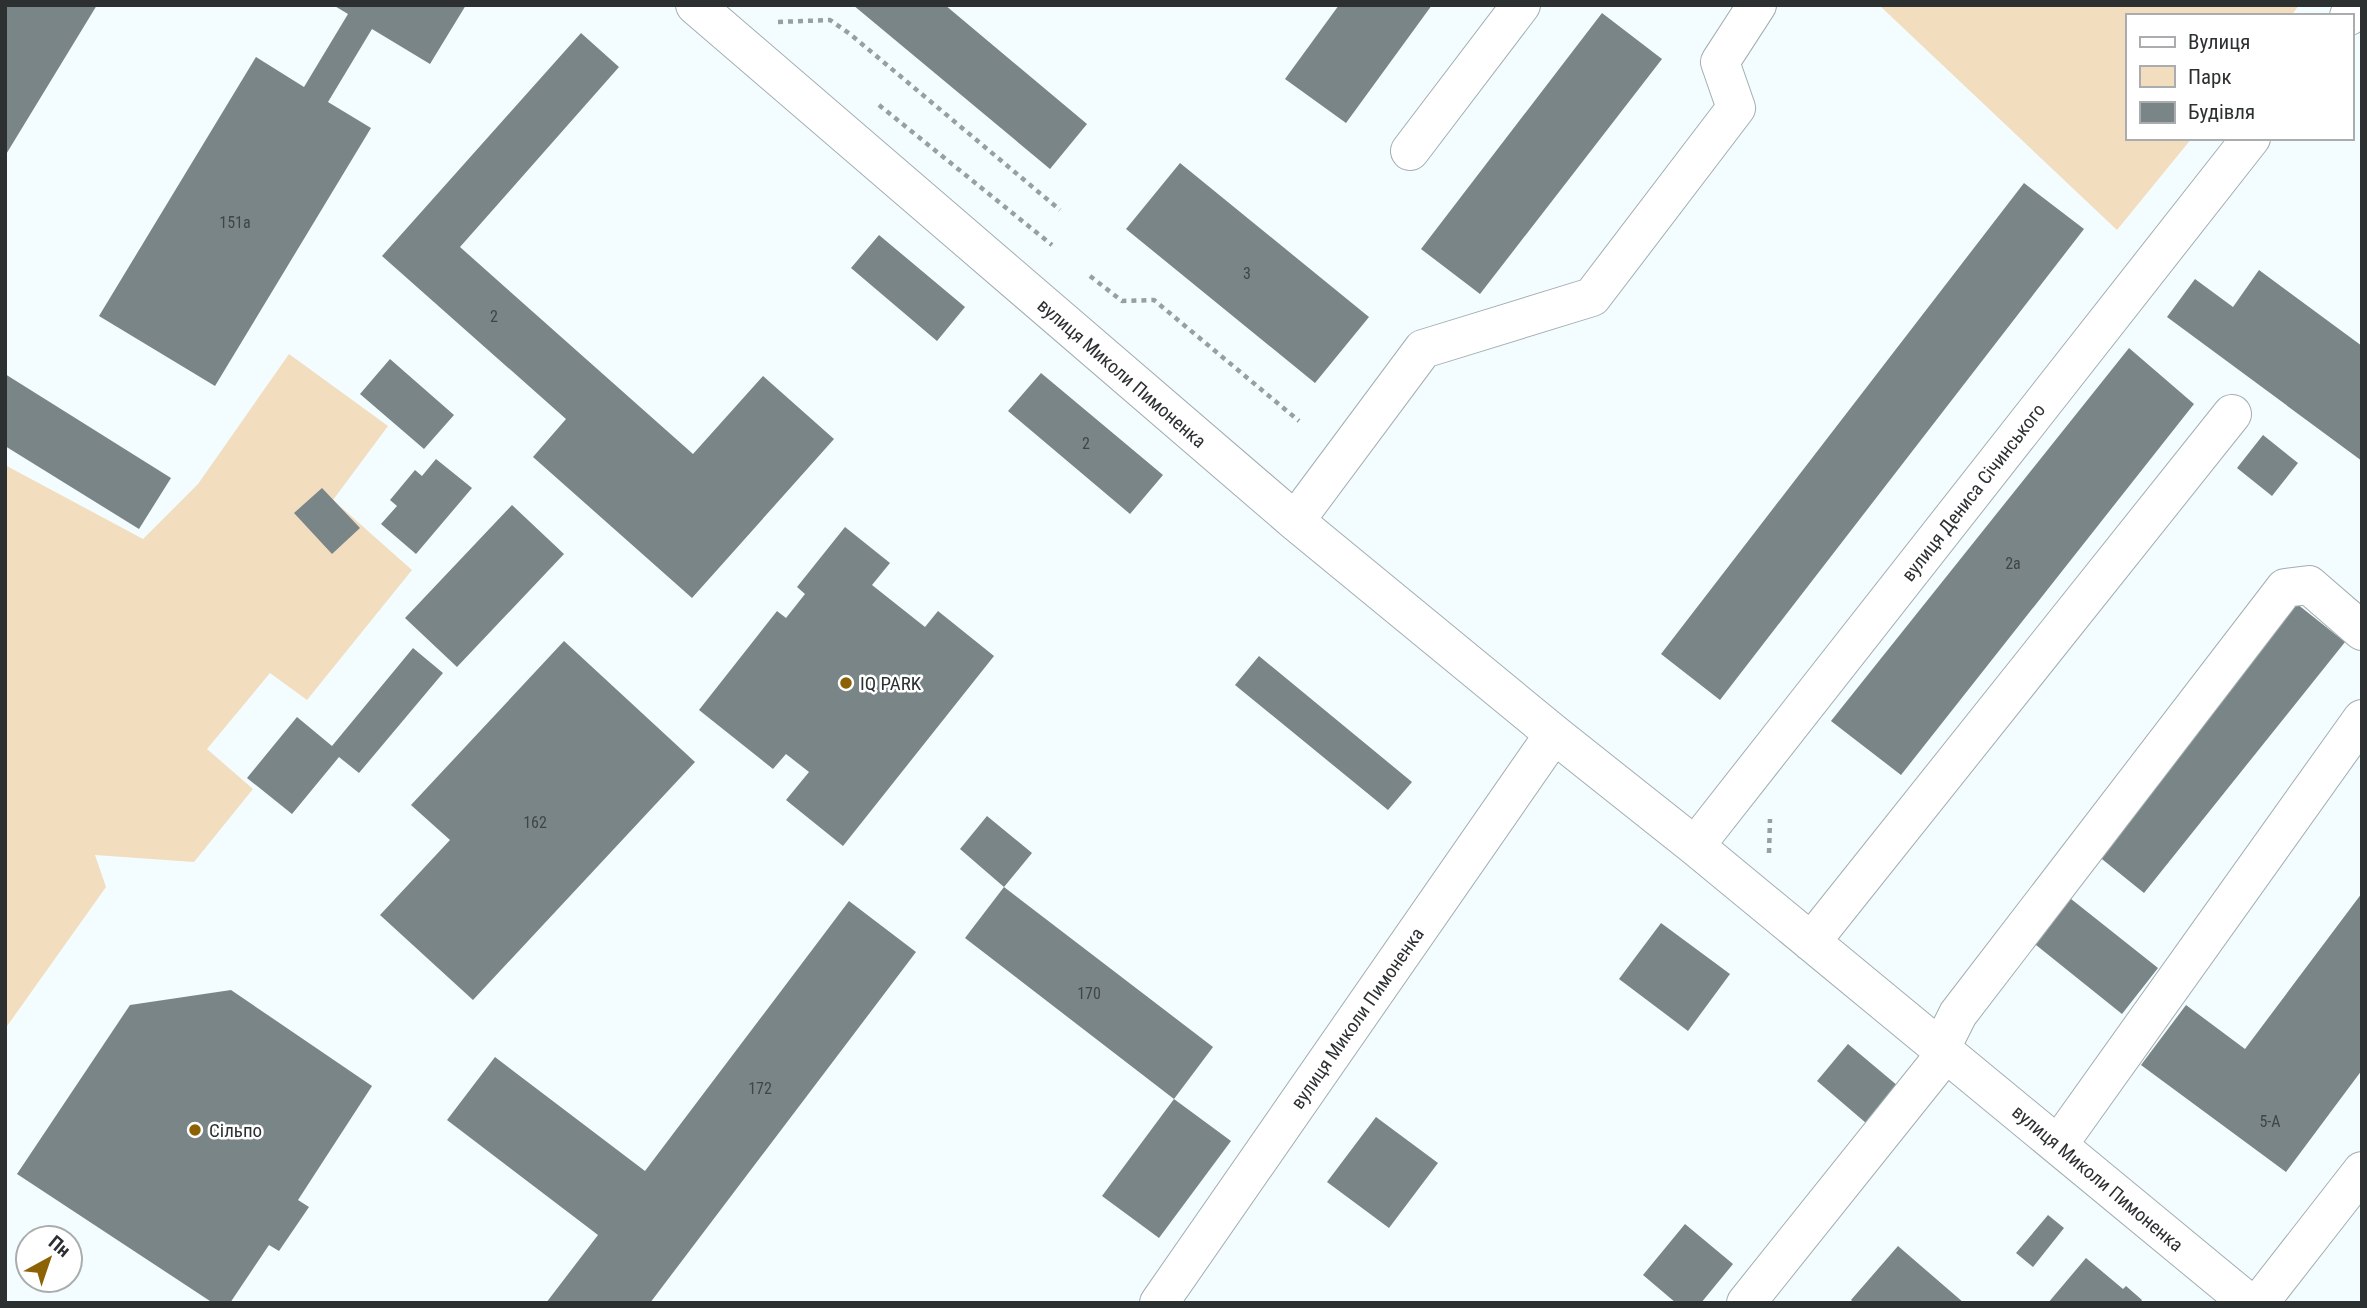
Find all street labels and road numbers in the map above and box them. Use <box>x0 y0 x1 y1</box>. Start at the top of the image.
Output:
street label: вулиця Миколи Пимоненка <box>1033 294 1211 453</box>
street label: вулиця Дениса Січинського <box>1897 399 2050 586</box>
street label: вулиця Миколи Пимоненка <box>1286 923 1429 1113</box>
street label: вулиця Миколи Пимоненка <box>2008 1100 2188 1257</box>

